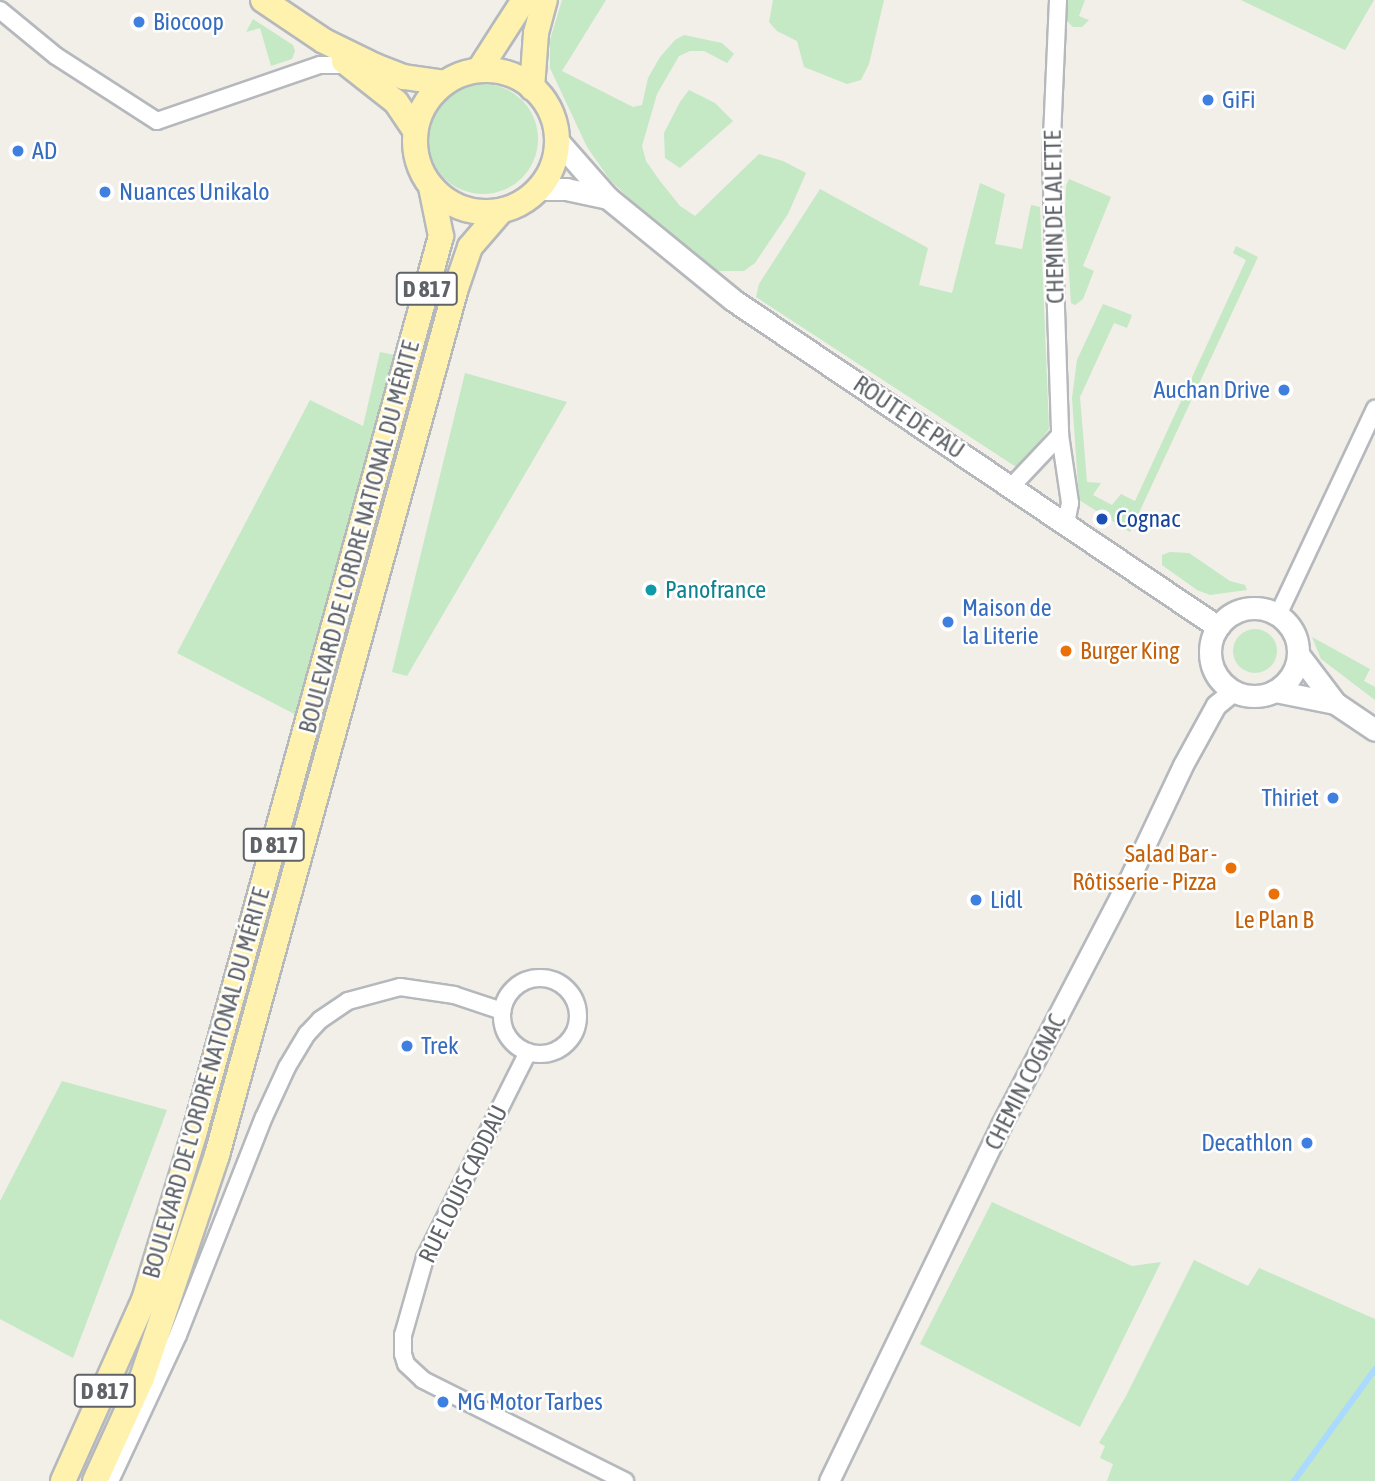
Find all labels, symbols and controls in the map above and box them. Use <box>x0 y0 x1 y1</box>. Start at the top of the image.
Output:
place label: Biocoop <box>153 8 224 36</box>
marker: Biocoop <box>131 14 147 30</box>
place label: GiFi <box>1222 86 1255 114</box>
marker: GiFi <box>1200 92 1216 108</box>
street label: CHEMIN DE LALETTE <box>1038 130 1070 304</box>
place label: AD <box>32 137 57 165</box>
marker: AD <box>10 143 26 159</box>
place label: Nuances Unikalo <box>119 178 270 206</box>
marker: Nuances Unikalo <box>97 184 113 200</box>
road number: D 817 <box>396 270 458 308</box>
street label: BOULEVARD DE L'ORDRE NATIONAL DU MÉRITE <box>293 338 425 736</box>
street label: ROUTE DE PAU <box>848 369 970 465</box>
place label: Auchan Drive <box>1153 376 1270 404</box>
marker: Auchan Drive <box>1276 382 1292 398</box>
place label: Cognac <box>1116 505 1180 533</box>
marker: Cognac <box>1094 511 1110 527</box>
place label: Panofrance <box>665 576 766 604</box>
marker: Panofrance <box>643 582 659 598</box>
place label: Maison de la Literie <box>962 594 1052 650</box>
marker: Maison de la Literie <box>940 614 956 630</box>
place label: Burger King <box>1080 637 1180 665</box>
marker: Burger King <box>1058 643 1074 659</box>
place label: Thiriet <box>1261 784 1319 812</box>
marker: Thiriet <box>1325 790 1341 806</box>
road number: D 817 <box>243 825 306 864</box>
place label: Salad Bar - Rôtisserie - Pizza <box>1072 840 1217 896</box>
marker: Salad Bar - Rôtisserie - Pizza <box>1223 860 1239 876</box>
street label: BOULEVARD DE L'ORDRE NATIONAL DU MÉRITE <box>136 884 276 1282</box>
place label: Lidl <box>990 886 1023 914</box>
marker: Le Plan B <box>1266 886 1282 902</box>
marker: Lidl <box>968 892 984 908</box>
place label: Le Plan B <box>1234 906 1314 934</box>
street label: CHEMIN COGNAC <box>978 1009 1072 1155</box>
place label: Trek <box>421 1032 459 1060</box>
marker: Trek <box>399 1038 415 1054</box>
street label: RUE LOUIS CADDAU <box>412 1101 514 1267</box>
place label: Decathlon <box>1201 1129 1293 1157</box>
marker: Decathlon <box>1299 1135 1315 1151</box>
road number: D 817 <box>74 1372 136 1410</box>
place label: MG Motor Tarbes <box>457 1388 603 1416</box>
marker: MG Motor Tarbes <box>435 1394 451 1410</box>

